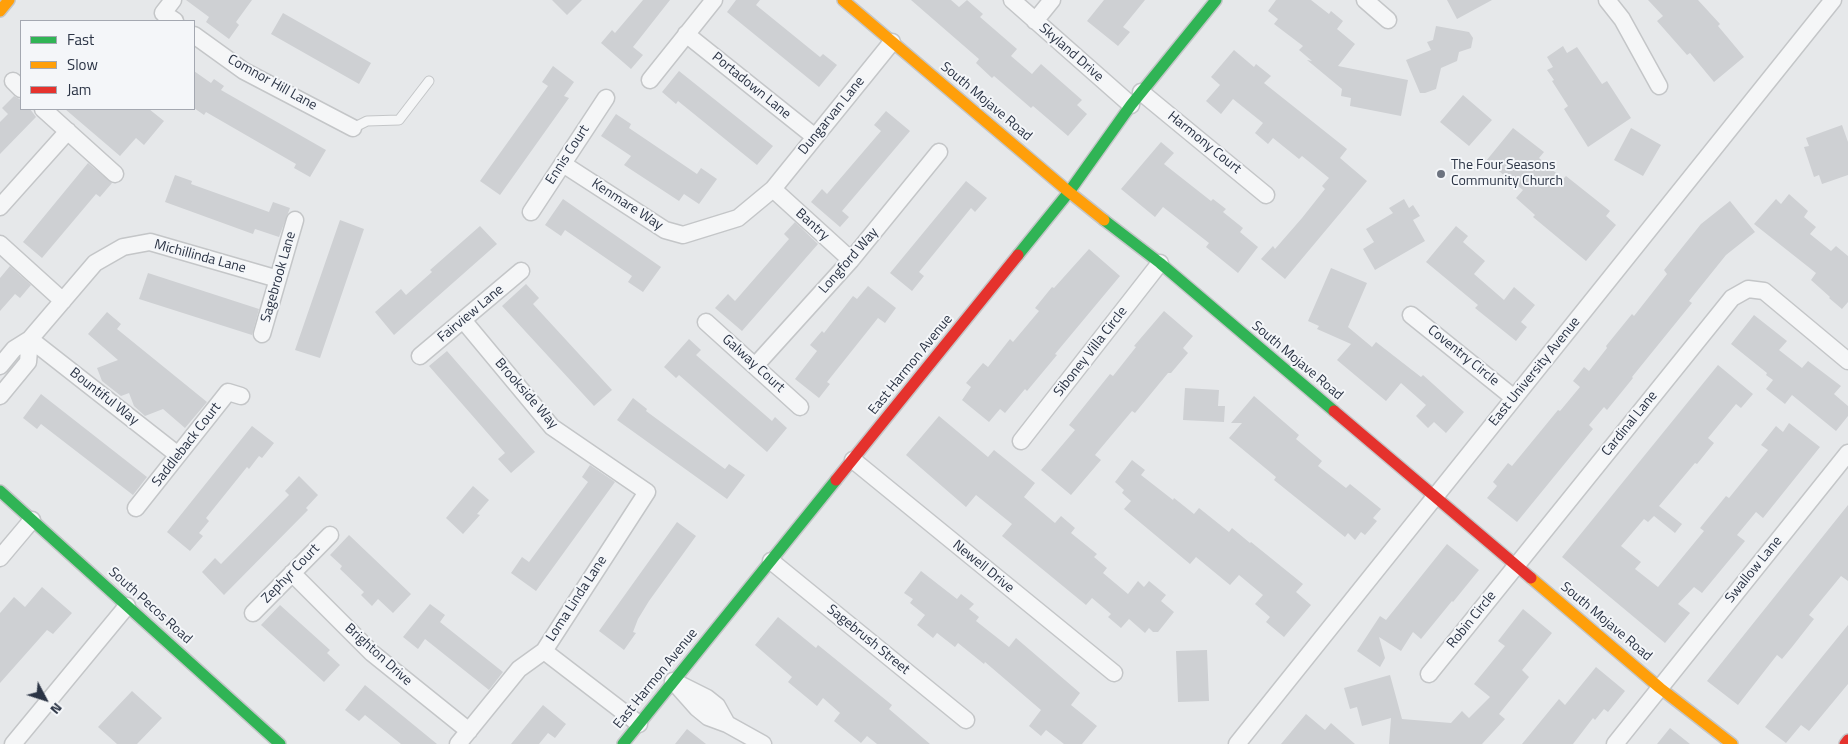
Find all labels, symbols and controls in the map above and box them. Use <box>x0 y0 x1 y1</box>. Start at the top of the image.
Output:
legend <box>20 20 195 110</box>
street label: Skyland Drive <box>1035 20 1107 86</box>
text: Fast <box>67 28 94 51</box>
street label: Portadown Lane <box>708 49 794 123</box>
street label: Comnor Hill Lane <box>224 51 320 115</box>
text: Slow <box>67 53 98 76</box>
street label: South Mojave Road <box>937 59 1035 145</box>
street label: Dungarvan Lane <box>795 74 869 158</box>
text: Jam <box>67 78 91 101</box>
street label: Harmony Court <box>1164 108 1244 178</box>
street label: Ennis Court <box>543 122 593 188</box>
place label: The Four Seasons Community Church <box>1451 158 1563 190</box>
marker: The Four Seasons Community Church <box>1435 168 1447 180</box>
street label: Kenmare Way <box>588 176 666 234</box>
street label: Bantry <box>792 205 832 245</box>
street label: Longford Way <box>816 225 882 297</box>
street label: Sagebrook Lane <box>258 230 300 324</box>
street label: Michillinda Lane <box>152 237 248 277</box>
street label: Fairview Lane <box>435 282 507 346</box>
street label: Siboney Villa Circle <box>1051 304 1131 400</box>
street label: East Harmon Avenue <box>865 312 957 418</box>
street label: East University Avenue <box>1486 314 1584 430</box>
street label: South Mojave Road <box>1248 318 1346 404</box>
street label: Coventry Circle <box>1424 322 1502 390</box>
street label: Galway Court <box>718 332 788 396</box>
street label: Brookside Way <box>491 355 561 433</box>
street label: Bountiful Way <box>66 365 142 429</box>
street label: Cardinal Lane <box>1599 388 1661 460</box>
street label: Saddleback Court <box>149 400 225 490</box>
street label: Swallow Lane <box>1722 533 1786 607</box>
street label: Newell Drive <box>949 537 1017 597</box>
street label: Zephyr Court <box>259 541 323 607</box>
street label: Loma Linda Lane <box>543 553 611 645</box>
street label: South Pecos Road <box>105 564 195 648</box>
street label: South Mojave Road <box>1557 579 1655 665</box>
street label: Robin Circle <box>1444 588 1500 652</box>
street label: Sagebrush Street <box>823 601 913 679</box>
street label: Brighton Drive <box>341 620 415 690</box>
street label: East Harmon Avenue <box>610 626 702 732</box>
north arrow <box>20 674 70 724</box>
text: N <box>46 698 68 719</box>

